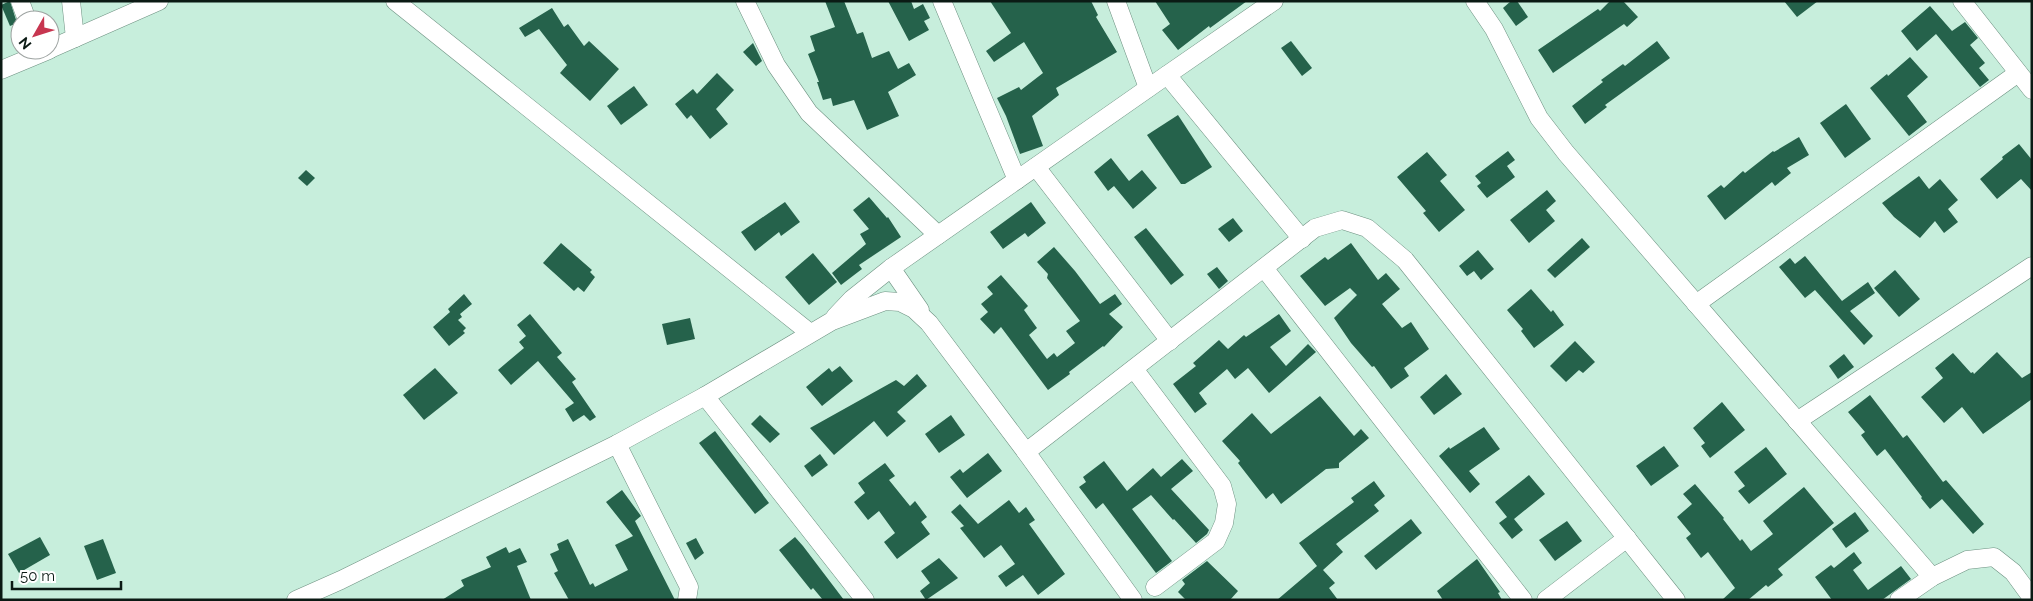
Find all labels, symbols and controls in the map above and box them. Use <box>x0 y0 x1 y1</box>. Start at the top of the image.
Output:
north arrow <box>10 10 60 60</box>
text: N <box>15 34 34 52</box>
scale bar <box>12 558 121 590</box>
text: 50 m <box>20 567 55 585</box>

